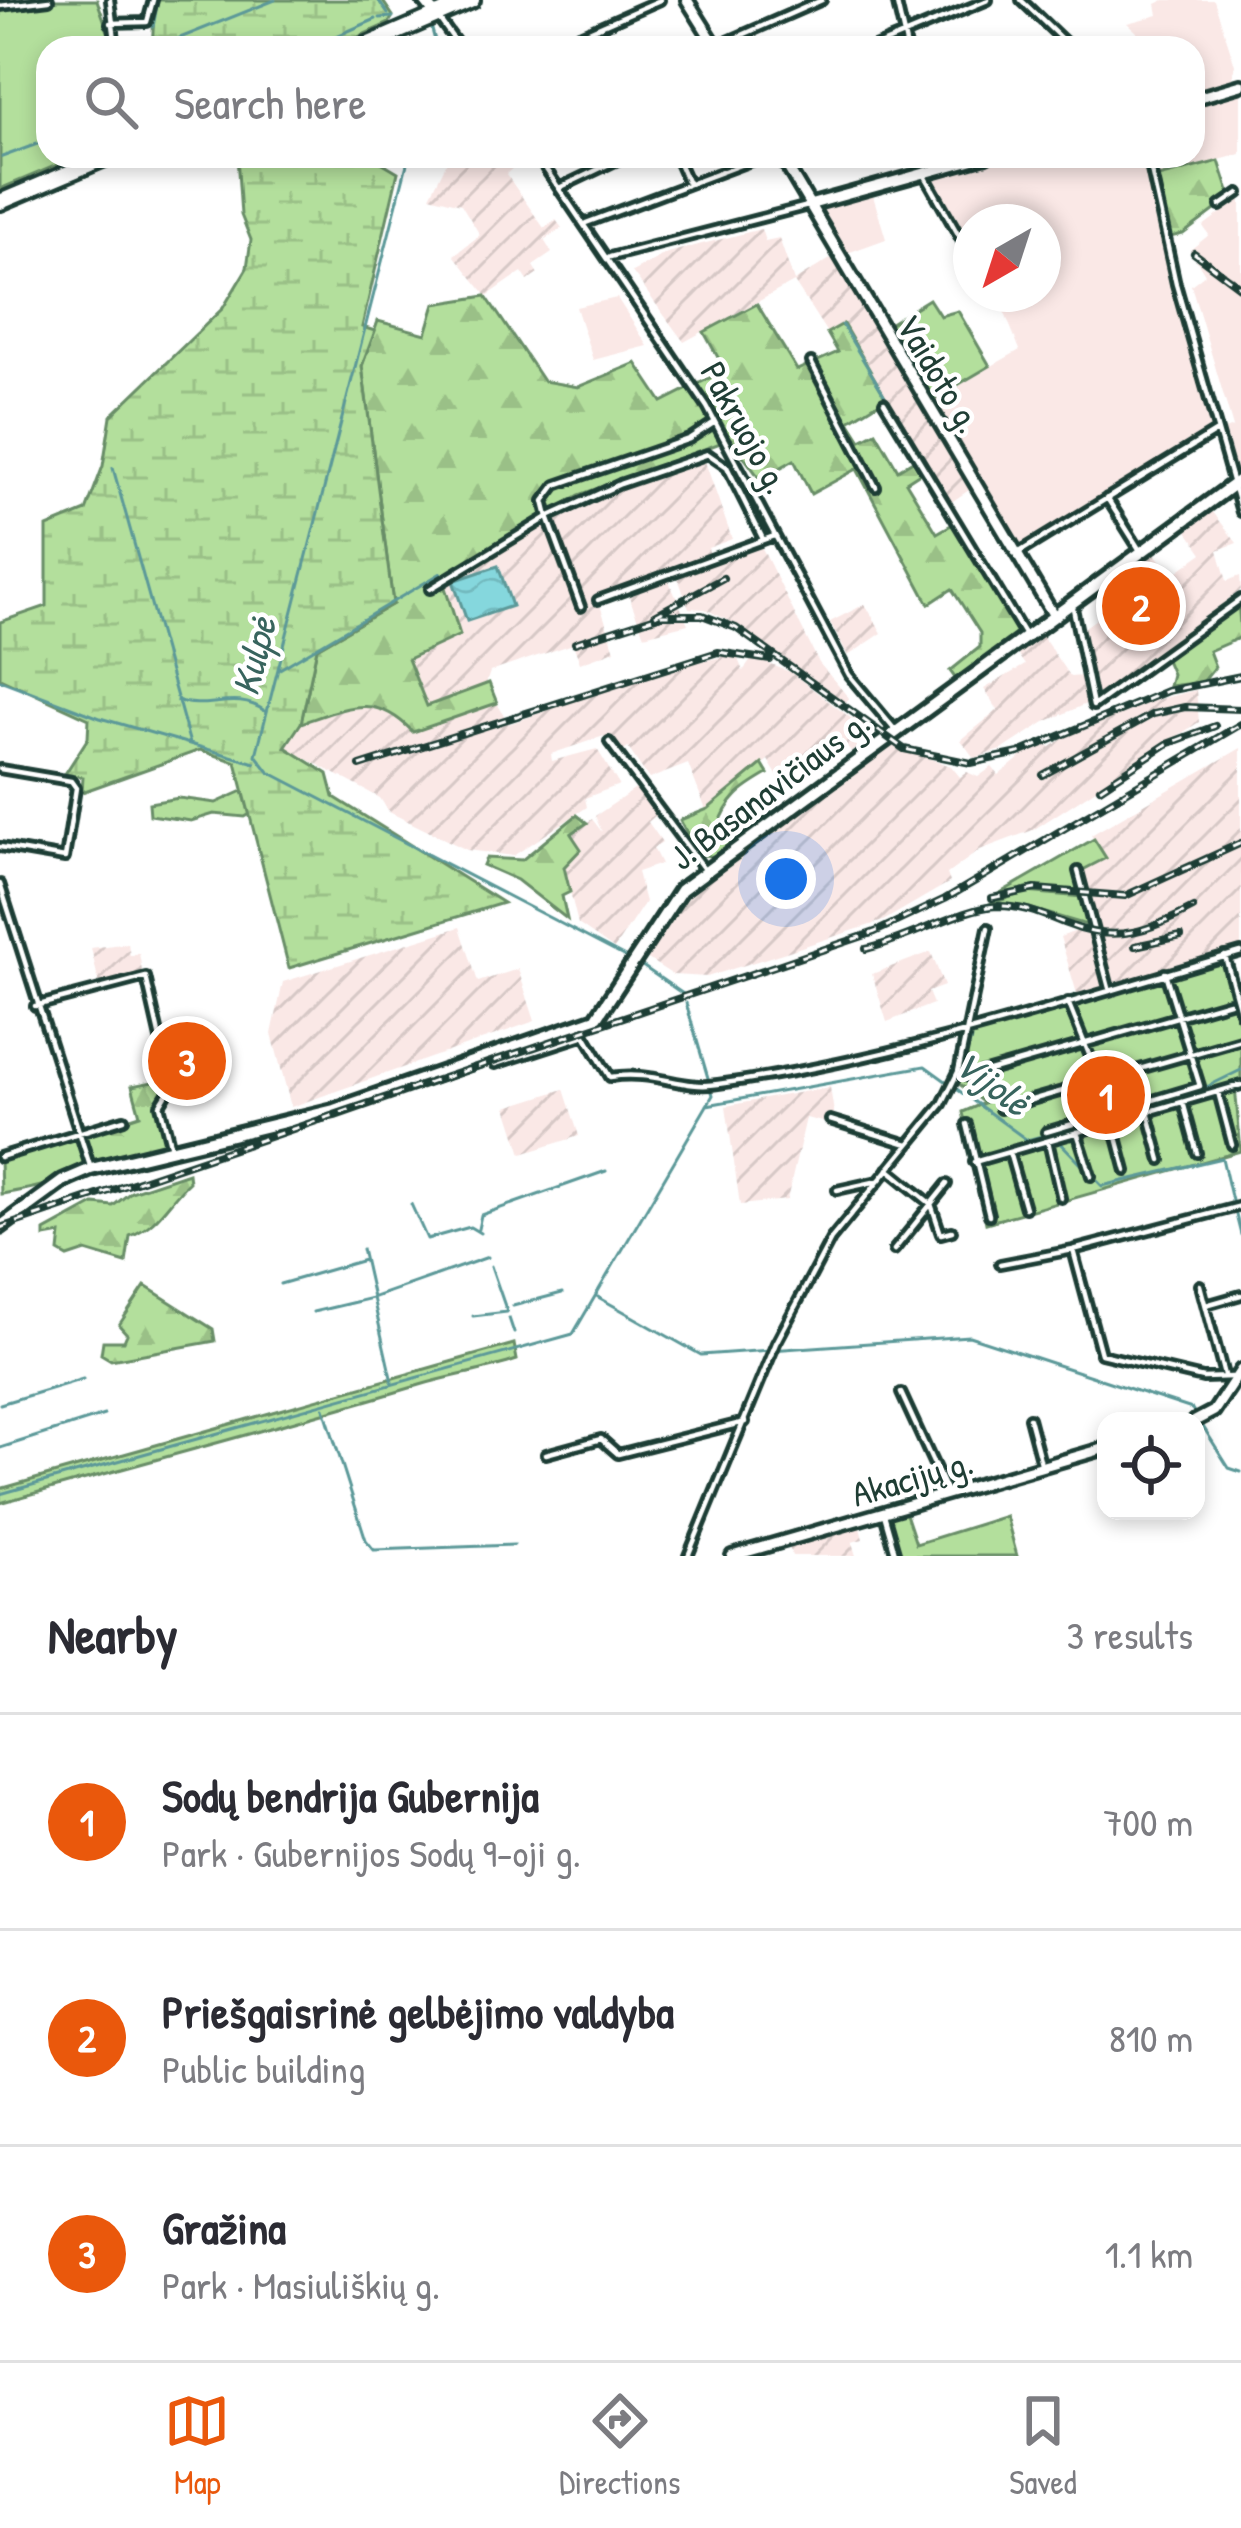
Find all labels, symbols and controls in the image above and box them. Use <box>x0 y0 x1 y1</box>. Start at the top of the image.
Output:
search box <box>36 36 1205 168</box>
icon: search <box>78 69 144 135</box>
text: Search here <box>174 72 366 133</box>
north arrow <box>953 204 1061 312</box>
street label: Vaidoto g. <box>886 305 994 441</box>
street label: Pakruojo g. <box>690 352 802 502</box>
pin: 2 <box>1102 561 1180 651</box>
water label: Kulpė <box>218 610 290 701</box>
street label: J. Basanavičiaus g. <box>659 698 879 880</box>
your location <box>756 849 816 909</box>
pin: 3 <box>148 1016 226 1106</box>
water label: Vijolė <box>944 1037 1043 1128</box>
pin: 1 <box>1067 1050 1145 1140</box>
map controls <box>1097 1412 1205 1520</box>
button: locate <box>1097 1412 1205 1520</box>
street label: Akacijų g. <box>846 1436 978 1518</box>
text: Nearby <box>48 1600 178 1669</box>
text: 3 results <box>1067 1608 1193 1661</box>
text: Sodų bendrija Gubernija <box>162 1765 539 1826</box>
text: 1 <box>80 1795 94 1848</box>
text: 700 m <box>1103 1795 1193 1848</box>
text: Park · Gubernijos Sodų 9-oji g. <box>162 1826 581 1879</box>
text: Priešgaisrinė gelbėjimo valdyba <box>162 1981 674 2042</box>
text: 2 <box>78 2011 96 2064</box>
text: 810 m <box>1109 2011 1193 2064</box>
text: Public building <box>162 2042 365 2095</box>
text: Gražina <box>162 2197 286 2258</box>
text: 3 <box>78 2227 96 2280</box>
text: 1.1 km <box>1105 2227 1193 2280</box>
text: Park · Masiuliškių g. <box>162 2258 440 2311</box>
tab: Map <box>164 2388 230 2504</box>
tab: Directions <box>559 2388 681 2504</box>
tab: Saved <box>1009 2388 1077 2504</box>

